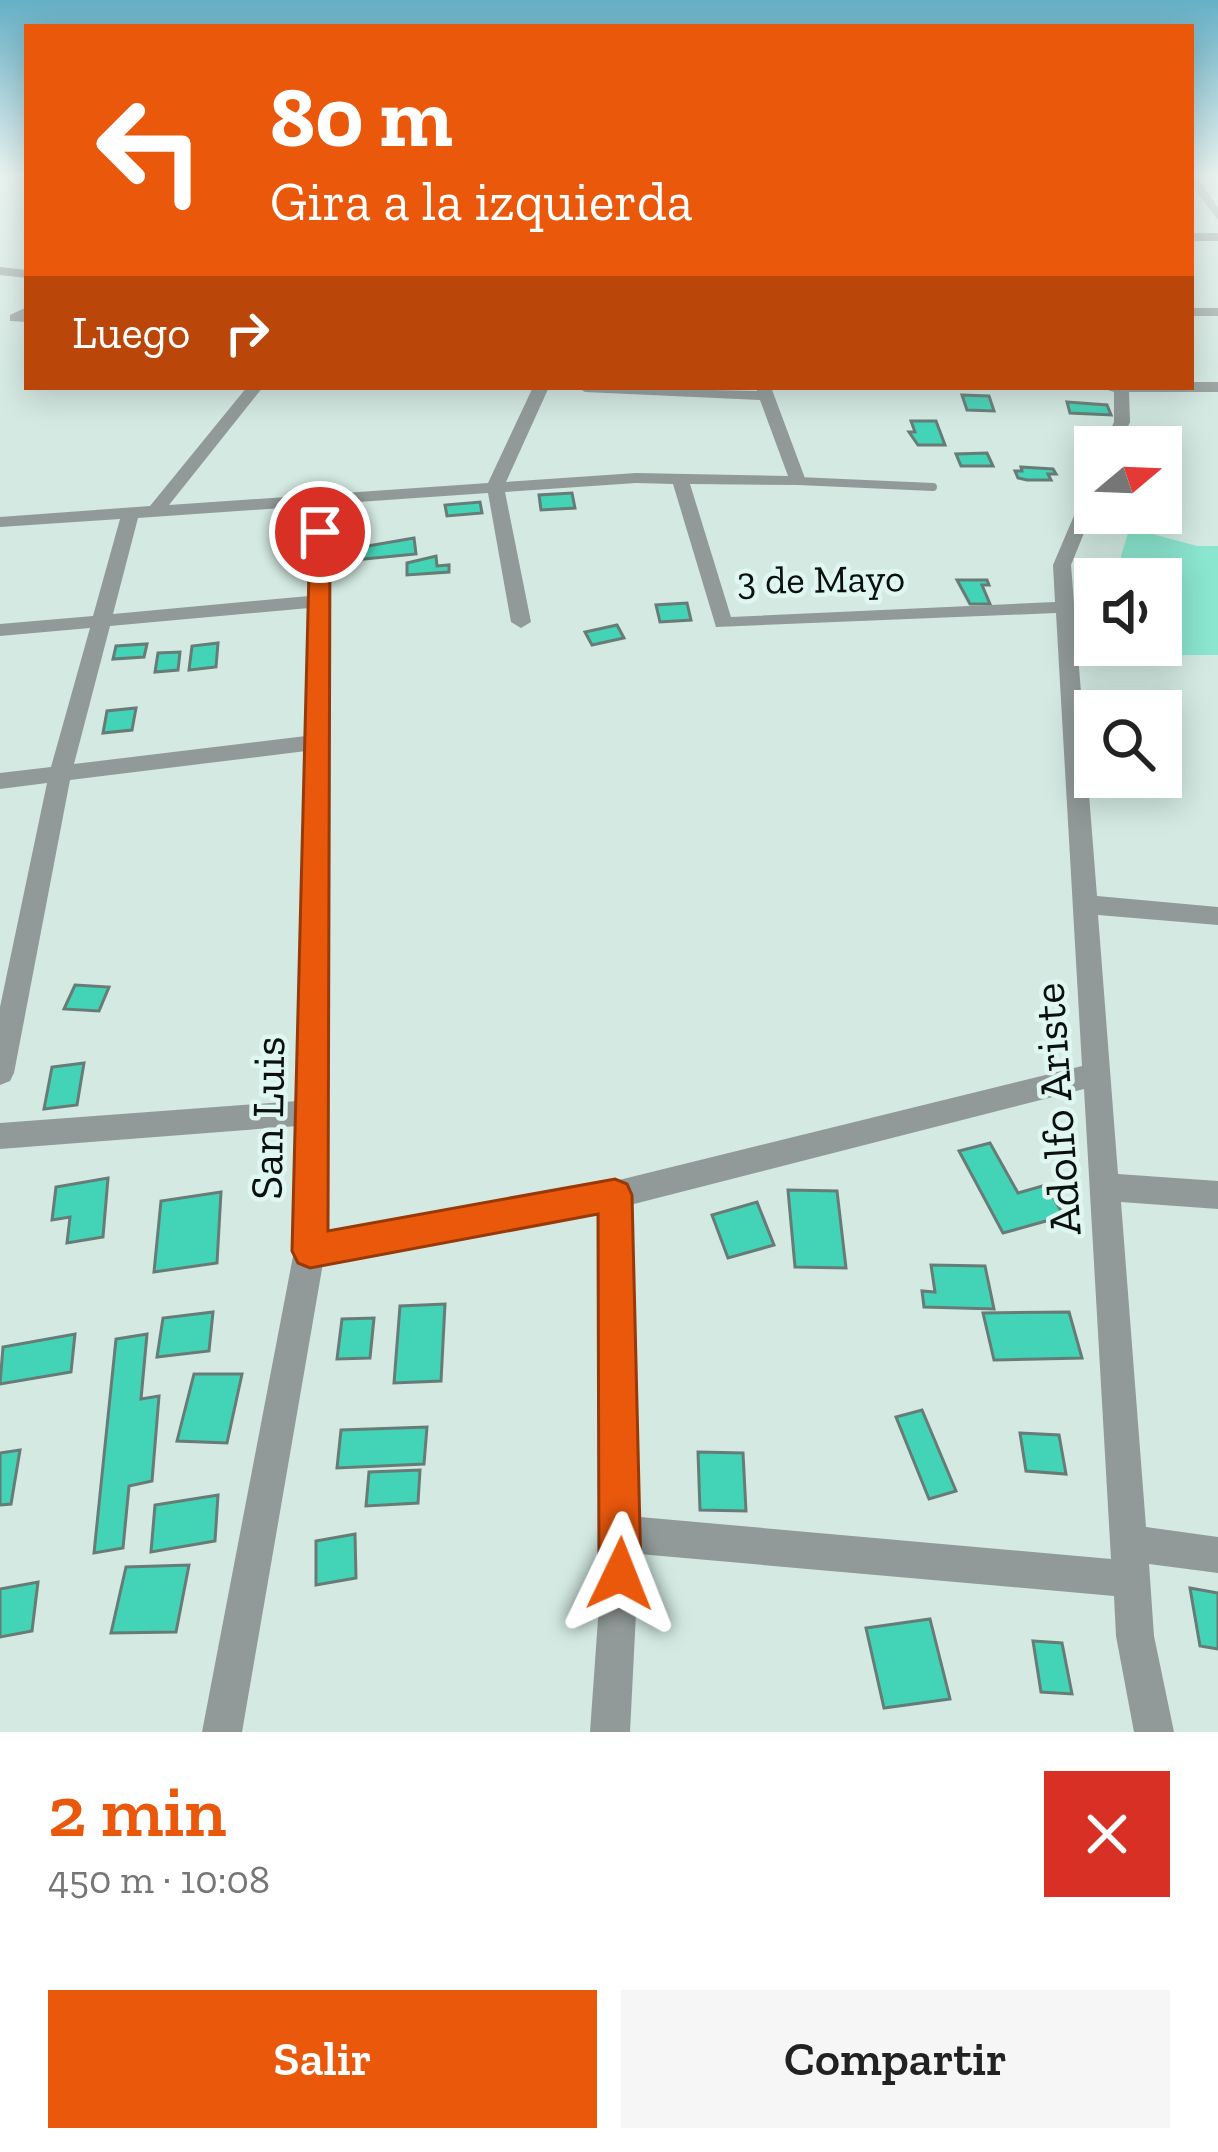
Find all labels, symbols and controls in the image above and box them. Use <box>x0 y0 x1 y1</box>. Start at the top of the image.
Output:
text: 80 m <box>270 67 453 168</box>
icon: left <box>72 72 228 228</box>
text: Gira a la izquierda <box>270 169 693 234</box>
icon: right <box>214 300 280 366</box>
text: Luego <box>72 306 190 360</box>
north arrow <box>1074 426 1182 534</box>
map controls <box>1074 426 1182 798</box>
pin <box>269 481 371 583</box>
icon: arrive <box>287 499 353 565</box>
street label: 3 de Mayo <box>737 554 905 604</box>
button: sound <box>1074 558 1182 666</box>
button: search <box>1074 690 1182 798</box>
street label: Adolfo Ariste <box>1021 981 1093 1237</box>
street label: San Luis <box>240 1036 296 1200</box>
position arrow <box>557 1511 683 1637</box>
text: 2 min <box>48 1768 227 1854</box>
button: close <box>1044 1771 1170 1897</box>
text: 450 m · 10:08 <box>48 1856 270 1903</box>
button: Salir <box>48 1990 597 2128</box>
button: Compartir <box>621 1990 1170 2128</box>

